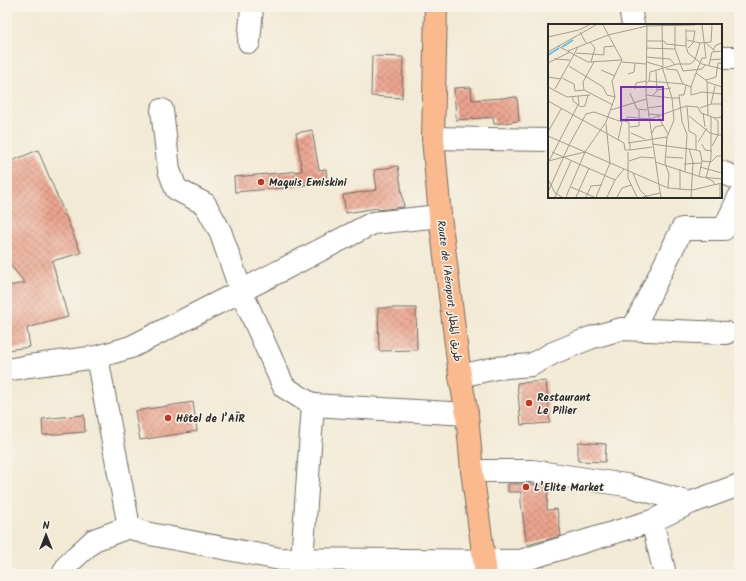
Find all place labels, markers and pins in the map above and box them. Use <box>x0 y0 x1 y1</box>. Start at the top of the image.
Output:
place label: Maquis Emiskini <box>269 174 348 192</box>
marker: Maquis Emiskini <box>256 177 266 187</box>
place label: Restaurant Le Pilier <box>537 389 592 420</box>
marker: Restaurant Le Pilier <box>524 398 534 408</box>
place label: Hôtel de l’AÏR <box>176 410 245 428</box>
marker: Hôtel de l’AÏR <box>163 413 173 423</box>
place label: L’Elite Market <box>534 479 605 497</box>
marker: L’Elite Market <box>521 482 531 492</box>

